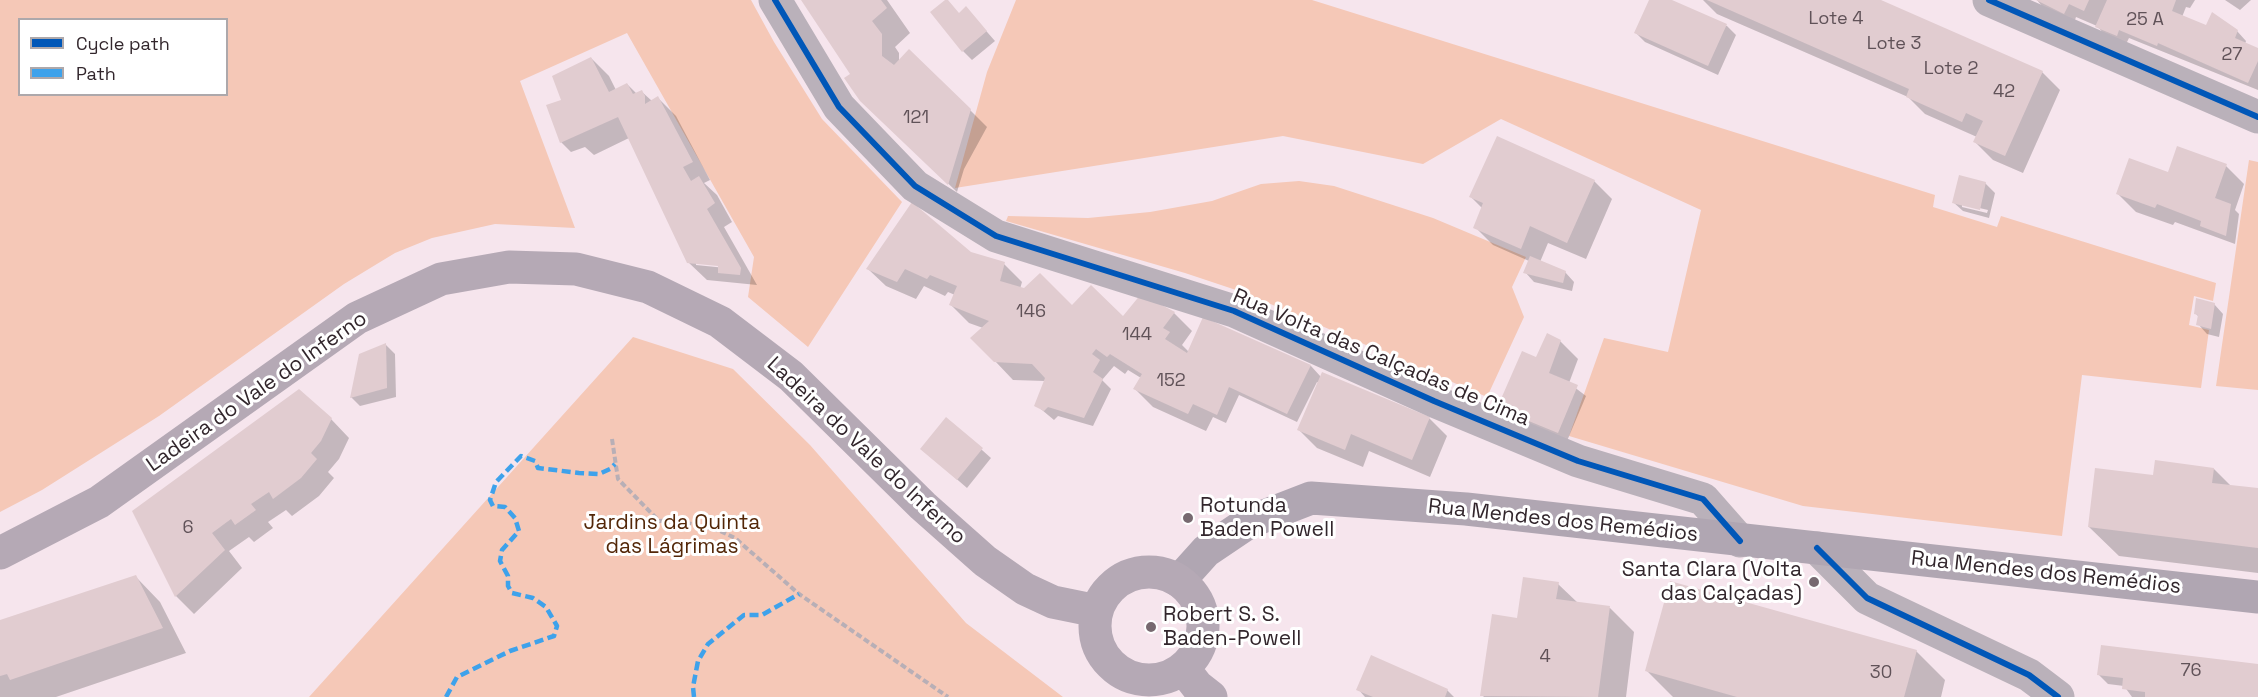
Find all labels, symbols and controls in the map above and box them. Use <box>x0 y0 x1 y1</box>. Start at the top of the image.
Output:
house number: Lote 4 <box>1808 8 1864 30</box>
house number: 25 A <box>2126 9 2164 31</box>
legend <box>18 18 228 96</box>
text: Cycle path <box>76 32 170 55</box>
house number: Lote 3 <box>1867 33 1921 55</box>
house number: 27 <box>2222 44 2242 66</box>
house number: Lote 2 <box>1924 58 1978 80</box>
text: Path <box>76 62 116 85</box>
house number: 42 <box>1993 81 2015 103</box>
house number: 121 <box>903 107 929 129</box>
street label: Rua Volta das Calçadas de Cima <box>1229 284 1533 432</box>
house number: 146 <box>1016 301 1046 323</box>
street label: Ladeira do Vale do Inferno <box>142 306 372 478</box>
house number: 144 <box>1122 324 1152 346</box>
street label: Ladeira do Vale do Inferno <box>761 352 971 550</box>
house number: 152 <box>1156 370 1186 392</box>
place label: Rotunda Baden Powell <box>1200 493 1334 543</box>
street label: Rua Mendes dos Remédios <box>1427 494 1699 548</box>
park label: Jardins da Quinta das Lágrimas <box>584 510 760 560</box>
marker: Rotunda Baden Powell <box>1181 511 1195 525</box>
house number: 6 <box>182 517 194 539</box>
street label: Rua Mendes dos Remédios <box>1910 546 2182 600</box>
place label: Santa Clara (Volta das Calçadas) <box>1622 557 1802 607</box>
marker: Santa Clara (Volta das Calçadas) <box>1807 575 1821 589</box>
place label: Robert S. S. Baden-Powell <box>1163 602 1301 652</box>
marker: Robert S. S. Baden-Powell <box>1144 620 1158 634</box>
house number: 4 <box>1539 646 1551 668</box>
house number: 76 <box>2180 660 2202 682</box>
house number: 30 <box>1870 662 1892 684</box>

